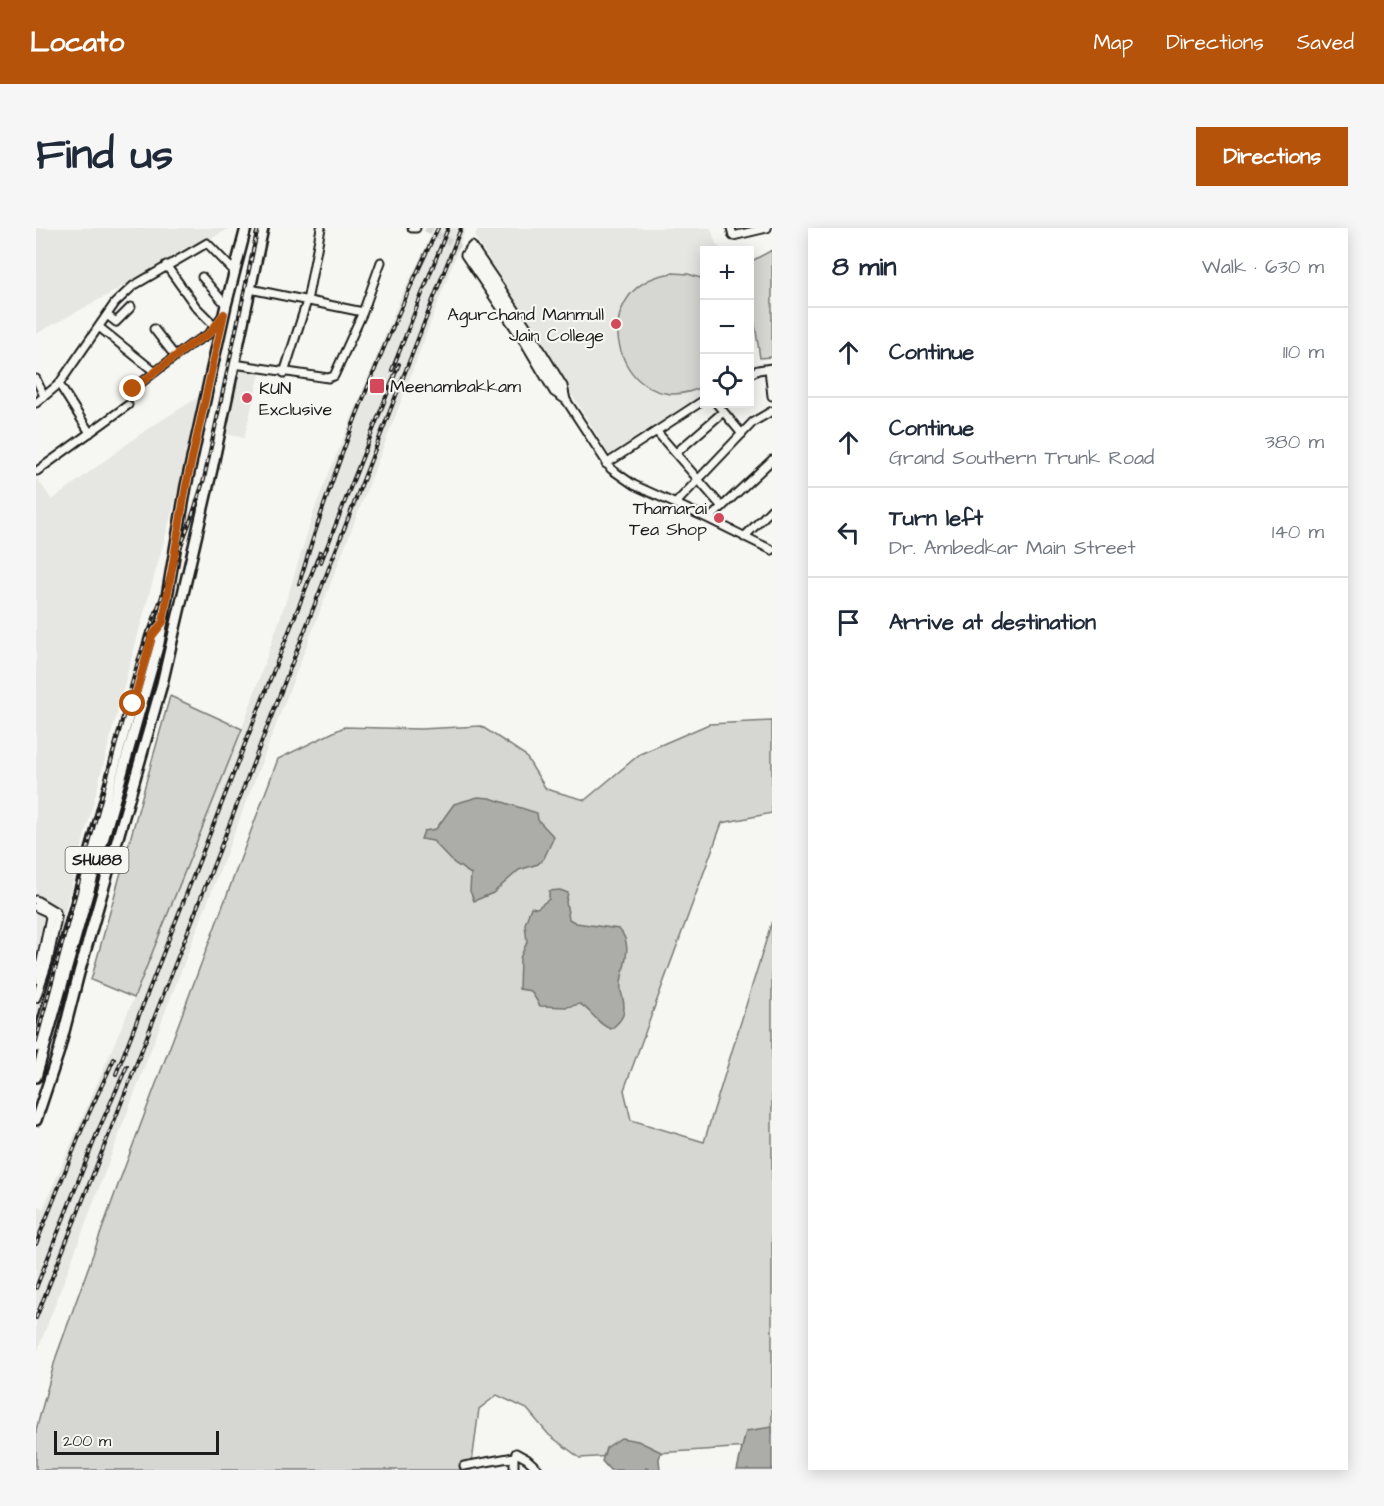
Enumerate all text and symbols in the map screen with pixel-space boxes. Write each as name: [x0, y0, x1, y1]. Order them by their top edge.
text: Locato: [30, 23, 124, 62]
text: Map: [1093, 28, 1133, 57]
text: Directions: [1166, 28, 1264, 57]
text: Saved: [1297, 28, 1354, 57]
text: Find us: [36, 127, 173, 185]
button: Directions: [1196, 127, 1348, 186]
map controls: [700, 246, 754, 408]
button: +: [700, 246, 754, 300]
text: 8 min: [832, 249, 896, 285]
text: Walk · 630 m: [1202, 253, 1324, 281]
button: −: [700, 300, 754, 354]
place label: Agurchand Manmull Jain College: [447, 302, 604, 349]
marker: Agurchand Manmull Jain College: [609, 317, 623, 331]
icon: ahead: [832, 336, 865, 369]
text: Continue: [889, 337, 974, 368]
text: 110 m: [1283, 338, 1324, 366]
button: locate: [700, 354, 754, 408]
place label: Meenambakkam: [390, 374, 521, 399]
route end: [119, 375, 145, 401]
place label: KUN Exclusive: [259, 376, 333, 422]
marker: Meenambakkam: [368, 377, 386, 395]
marker: KUN Exclusive: [240, 391, 254, 405]
text: Continue: [889, 413, 974, 444]
icon: ahead: [832, 426, 865, 459]
text: 380 m: [1265, 428, 1324, 456]
text: Grand Southern Trunk Road: [889, 444, 1154, 472]
place label: Thamarai Tea Shop: [629, 496, 707, 542]
text: Turn left: [889, 503, 983, 534]
marker: Thamarai Tea Shop: [712, 511, 726, 525]
icon: left: [832, 516, 865, 549]
text: 140 m: [1272, 518, 1324, 546]
text: Dr. Ambedkar Main Street: [889, 534, 1135, 562]
icon: arrive: [832, 606, 865, 639]
text: Arrive at destination: [889, 607, 1096, 638]
route start: [119, 690, 145, 716]
road number: SHU88: [65, 847, 128, 873]
scale bar: [54, 1428, 219, 1456]
text: 200 m: [63, 1430, 111, 1452]

